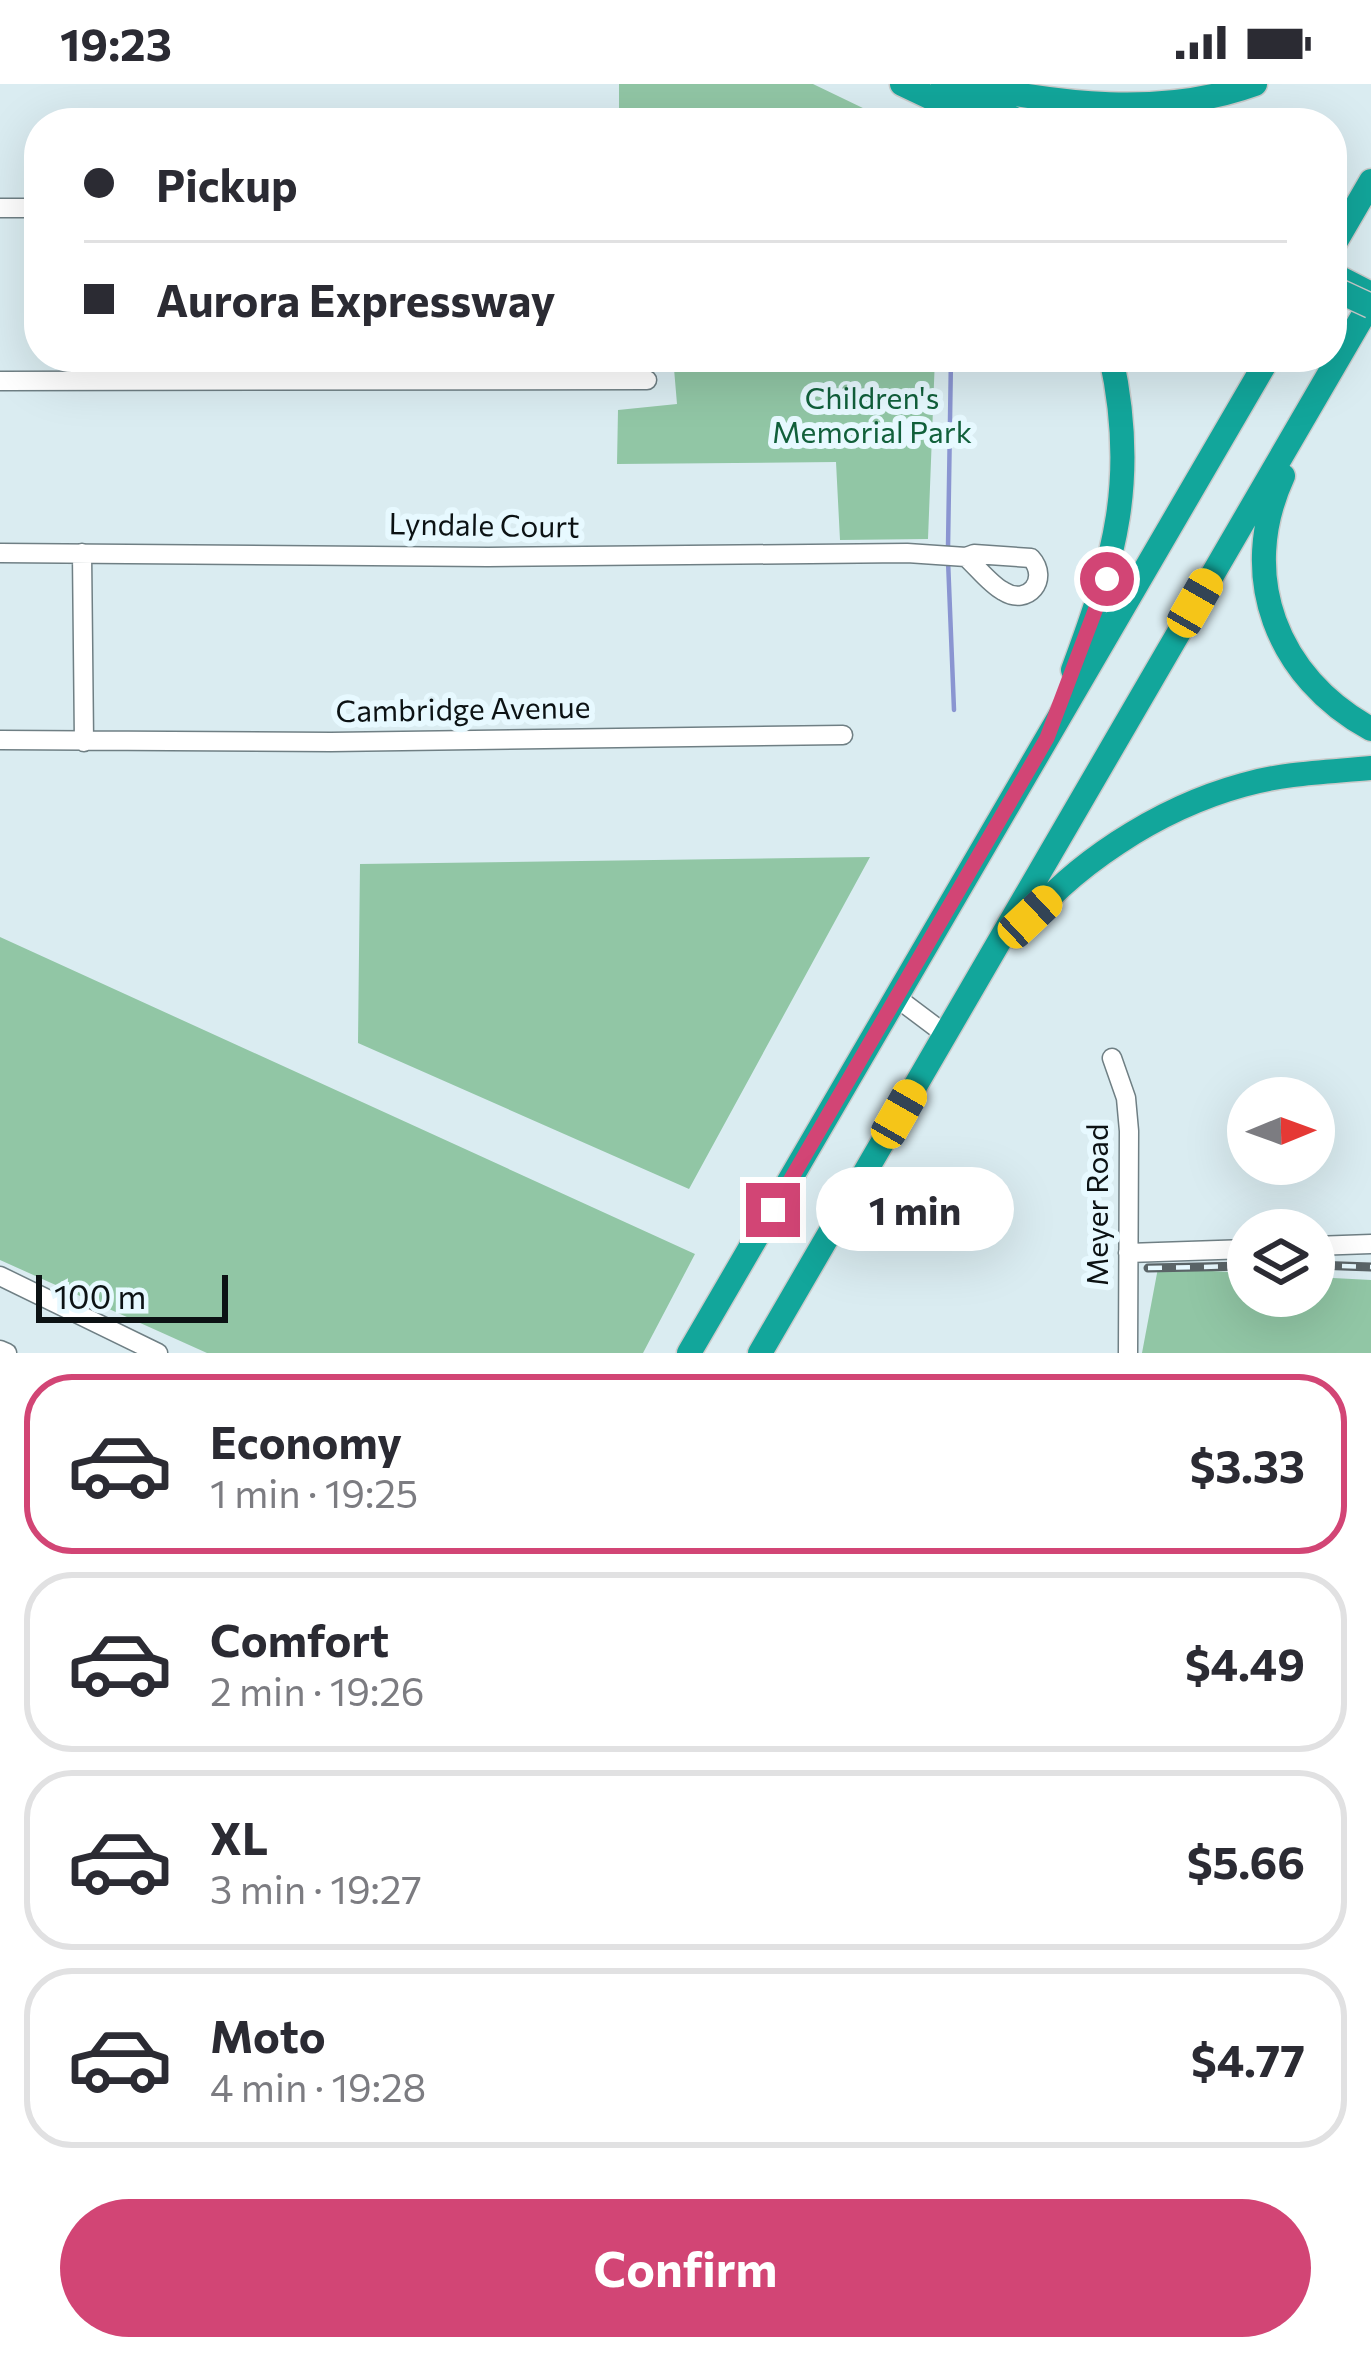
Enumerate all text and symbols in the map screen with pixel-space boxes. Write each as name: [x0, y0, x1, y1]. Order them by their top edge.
text: 19:23: [60, 15, 172, 70]
text: Pickup: [156, 156, 298, 211]
text: Aurora Expressway: [156, 271, 556, 326]
park label: Children's Memorial Park: [772, 378, 972, 449]
street label: Lyndale Court: [388, 503, 580, 544]
route start: [1080, 552, 1134, 606]
car: [1161, 563, 1229, 643]
street label: Cambridge Avenue: [335, 687, 591, 728]
car: [991, 879, 1069, 955]
car: [865, 1074, 933, 1154]
north arrow: [1227, 1077, 1335, 1185]
map controls: [1227, 1077, 1335, 1317]
street label: Meyer Road: [1077, 1124, 1114, 1286]
callout: 1 min: [815, 1168, 1013, 1252]
route end: [746, 1183, 800, 1237]
text: 1 min: [869, 1185, 961, 1233]
button: layers: [1227, 1209, 1335, 1317]
scale bar: [36, 1269, 228, 1322]
text: 100 m: [54, 1275, 146, 1316]
icon: car: [66, 1410, 174, 1518]
text: Economy: [210, 1413, 402, 1468]
text: $3.33: [1190, 1437, 1305, 1492]
text: 1 min · 19:25: [210, 1468, 418, 1516]
icon: car: [66, 1608, 174, 1716]
text: Comfort: [210, 1611, 389, 1666]
text: $4.49: [1185, 1635, 1305, 1690]
text: 2 min · 19:26: [210, 1666, 424, 1714]
icon: car: [66, 1806, 174, 1914]
text: XL: [210, 1809, 268, 1864]
text: $5.66: [1187, 1833, 1305, 1888]
text: 3 min · 19:27: [210, 1864, 422, 1912]
icon: car: [66, 2004, 174, 2112]
text: Moto: [210, 2007, 326, 2062]
text: $4.77: [1191, 2031, 1305, 2086]
text: 4 min · 19:28: [210, 2062, 426, 2110]
button: Confirm: [60, 2199, 1311, 2337]

